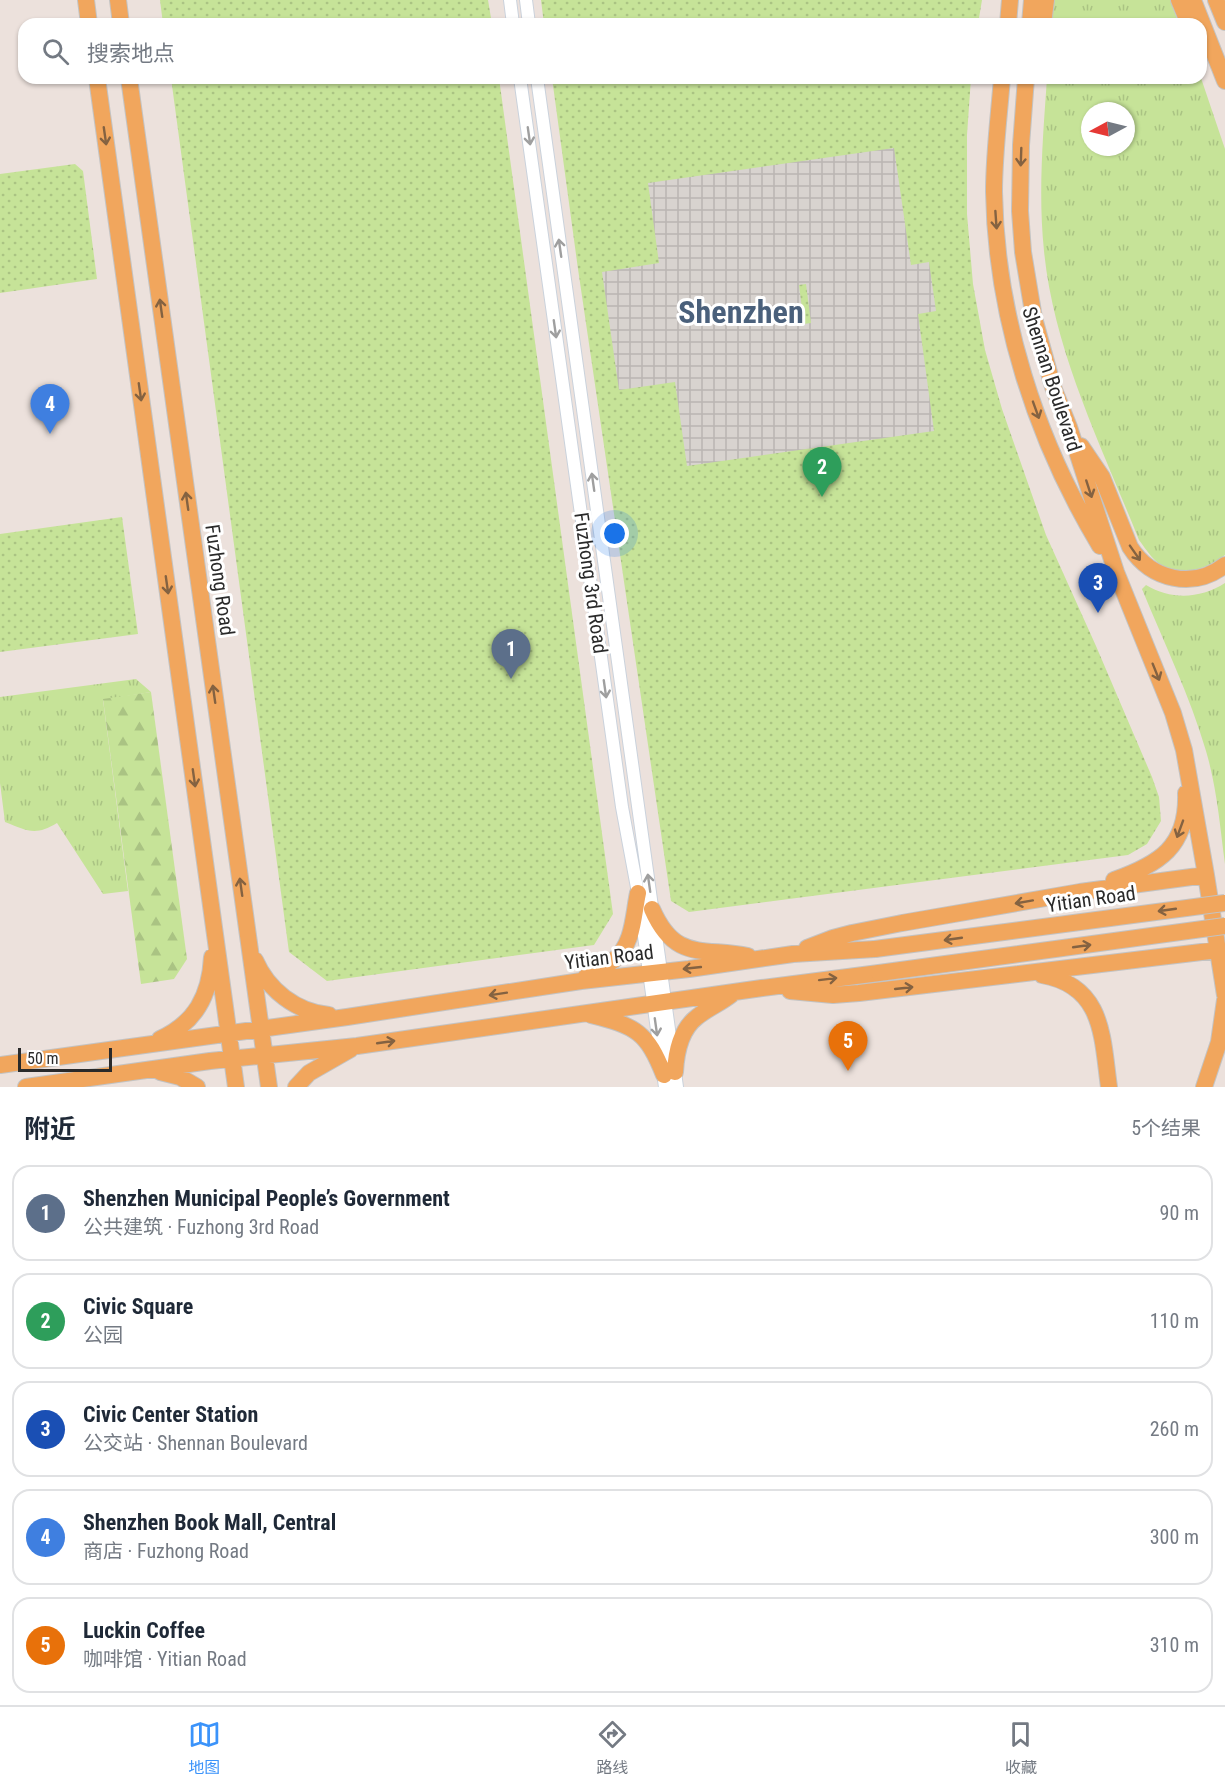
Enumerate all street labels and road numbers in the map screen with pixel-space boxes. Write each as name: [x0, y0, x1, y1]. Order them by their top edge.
street label: Shennan Boulevard: [1017, 304, 1087, 454]
street label: Fuzhong 3rd Road: [569, 511, 613, 655]
street label: Fuzhong Road: [200, 523, 240, 637]
street label: Yitian Road: [1045, 881, 1137, 917]
street label: Yitian Road: [563, 940, 655, 974]

